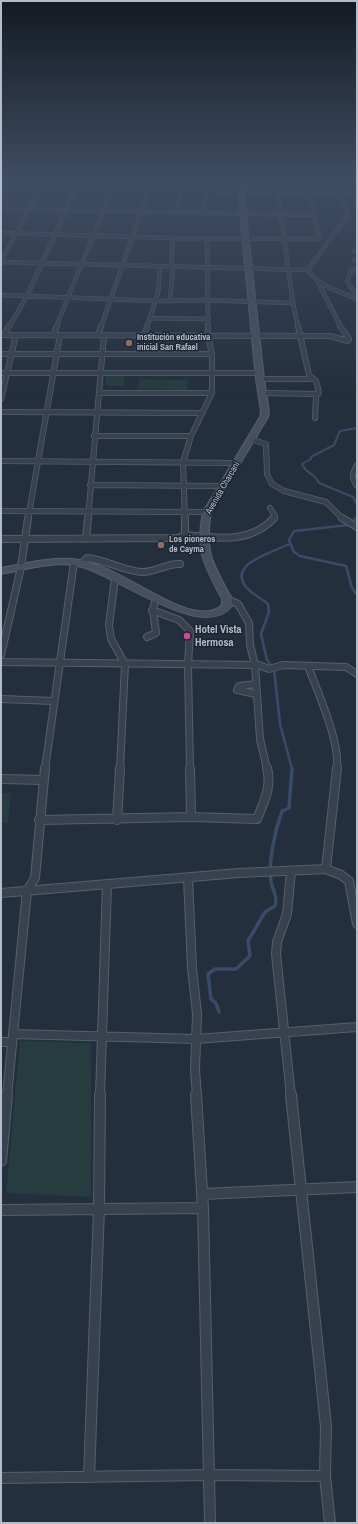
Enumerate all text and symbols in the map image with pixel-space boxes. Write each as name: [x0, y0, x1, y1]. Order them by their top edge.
place label: Institución educativa inicial San Rafael: [137, 333, 210, 354]
marker: Institución educativa inicial San Rafael: [124, 338, 134, 348]
street label: Avenida Charcani: [204, 460, 242, 516]
place label: Los pioneros de Cayma: [169, 535, 215, 556]
marker: Los pioneros de Cayma: [156, 540, 166, 550]
place label: Hotel Vista Hermosa: [195, 623, 241, 649]
marker: Hotel Vista Hermosa: [182, 631, 192, 641]

